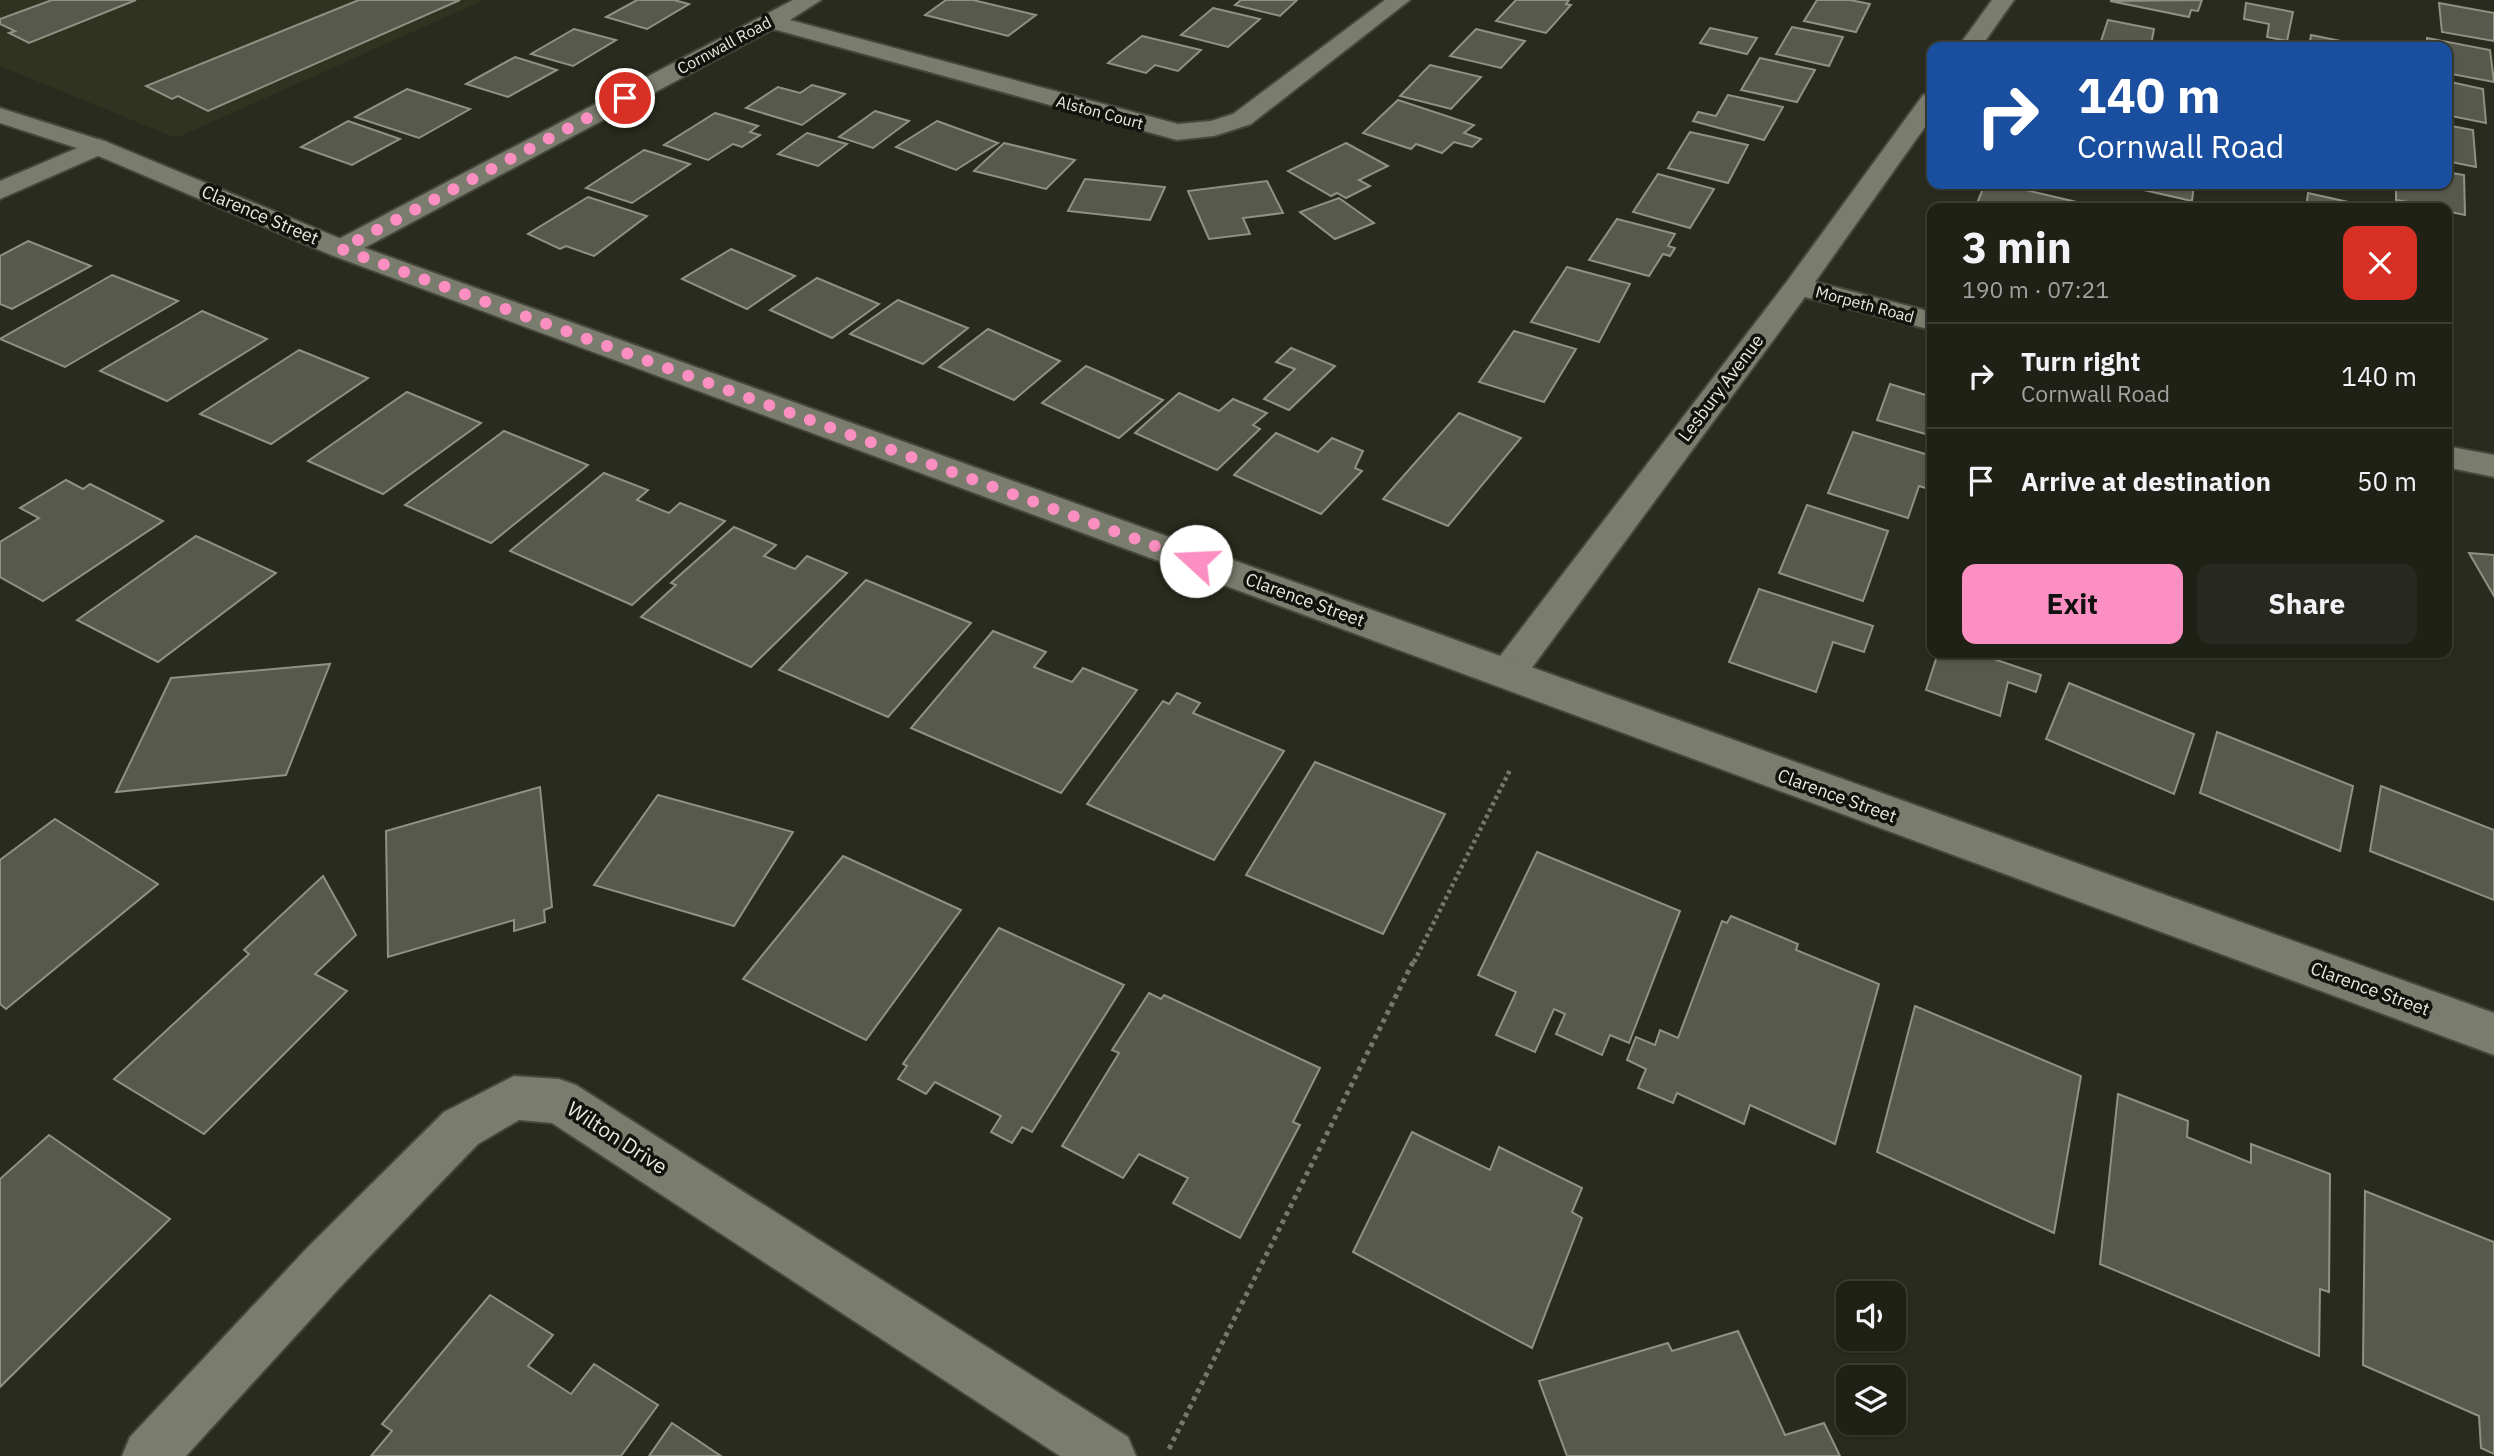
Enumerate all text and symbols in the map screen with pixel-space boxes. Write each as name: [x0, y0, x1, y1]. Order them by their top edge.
street label: Cornwall Road: [674, 12, 774, 78]
text: 140 m: [2077, 63, 2221, 126]
pin: [595, 68, 655, 128]
icon: right: [1962, 70, 2053, 161]
icon: arrive: [606, 79, 644, 117]
street label: Alston Court: [1054, 91, 1146, 133]
text: Cornwall Road: [2077, 125, 2284, 167]
street label: Clarence Street: [198, 180, 322, 250]
text: 3 min: [1962, 220, 2072, 275]
button: close: [2343, 226, 2417, 300]
text: 190 m · 07:21: [1962, 274, 2109, 304]
street label: Morpeth Road: [1814, 281, 1916, 327]
street label: Lesbury Avenue: [1673, 329, 1768, 446]
text: Turn right: [2021, 344, 2140, 378]
icon: right: [1962, 357, 2000, 395]
text: 140 m: [2341, 359, 2417, 393]
text: Cornwall Road: [2021, 378, 2170, 408]
icon: arrive: [1962, 462, 2000, 500]
text: Arrive at destination: [2021, 464, 2271, 498]
text: 50 m: [2357, 464, 2417, 498]
position arrow: [1159, 524, 1233, 598]
button: Exit: [1962, 564, 2183, 644]
button: Share: [2197, 564, 2417, 644]
street label: Clarence Street: [1243, 567, 1368, 632]
street label: Clarence Street: [1775, 763, 1900, 828]
street label: Clarence Street: [2308, 956, 2433, 1021]
street label: Wilton Drive: [562, 1094, 673, 1180]
map controls: [1836, 1281, 1906, 1435]
button: sound: [1836, 1281, 1906, 1351]
button: layers: [1836, 1365, 1906, 1435]

